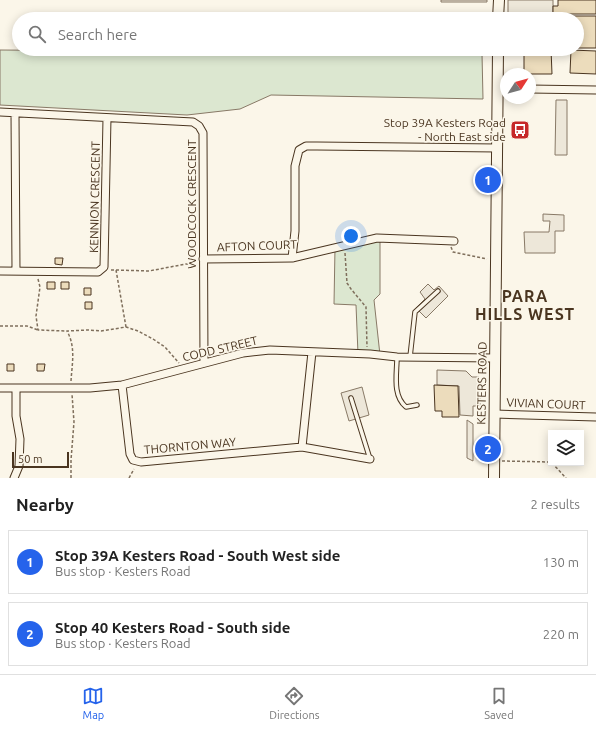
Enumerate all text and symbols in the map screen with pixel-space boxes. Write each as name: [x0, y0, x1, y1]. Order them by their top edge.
search box: [12, 12, 584, 56]
icon: search: [26, 23, 48, 45]
text: Search here: [58, 26, 137, 43]
north arrow: [500, 68, 536, 104]
place label: Stop 39A Kesters Road - North East side: [384, 116, 506, 143]
bus stop icon: Stop 39A Kesters Road - North East side: [509, 119, 531, 141]
street label: WOODCOCK CRESCENT: [185, 139, 198, 269]
street label: KENNION CRESCENT: [87, 141, 102, 253]
pin: 1: [475, 165, 501, 195]
your location: [341, 226, 361, 246]
street label: AFTON COURT: [217, 238, 298, 253]
district label: PARA HILLS WEST: [475, 287, 575, 323]
street label: CODD STREET: [181, 333, 259, 363]
street label: KESTERS ROAD: [474, 341, 489, 425]
street label: VIVIAN COURT: [506, 396, 586, 411]
map controls: [548, 430, 584, 466]
button: layers: [548, 430, 584, 466]
pin: 2: [475, 434, 501, 464]
street label: THORNTON WAY: [143, 435, 237, 456]
scale bar: [12, 450, 69, 469]
text: 50 m: [18, 453, 42, 465]
text: Nearby: [16, 495, 74, 514]
text: 2 results: [530, 497, 580, 511]
text: Stop 39A Kesters Road - South West side: [55, 547, 340, 564]
text: 1: [26, 555, 34, 569]
text: 130 m: [543, 555, 579, 569]
text: Bus stop · Kesters Road: [55, 564, 191, 578]
text: Stop 40 Kesters Road - South side: [55, 619, 290, 636]
text: 2: [26, 627, 34, 641]
text: 220 m: [543, 627, 579, 641]
text: Bus stop · Kesters Road: [55, 636, 191, 650]
tab: Map: [82, 685, 104, 721]
tab: Directions: [269, 685, 320, 721]
tab: Saved: [484, 685, 514, 721]

